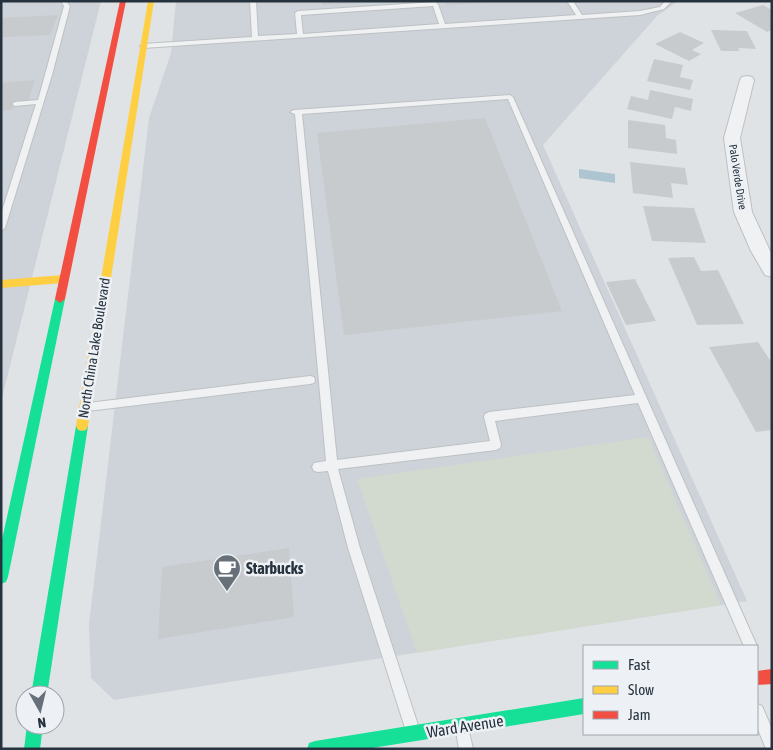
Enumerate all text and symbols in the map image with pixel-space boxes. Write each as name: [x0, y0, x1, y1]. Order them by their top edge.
street label: Palo Verde Drive: [727, 143, 749, 211]
street label: North China Lake Boulevard: [75, 277, 113, 419]
cafe icon: Starbucks: [212, 553, 242, 592]
place label: Starbucks: [246, 559, 304, 577]
legend: [583, 645, 758, 735]
text: Fast: [628, 656, 650, 673]
text: Slow: [628, 681, 654, 698]
north arrow: [15, 685, 65, 735]
text: Jam: [628, 706, 651, 723]
street label: Ward Avenue: [425, 711, 505, 741]
text: N: [37, 714, 47, 731]

